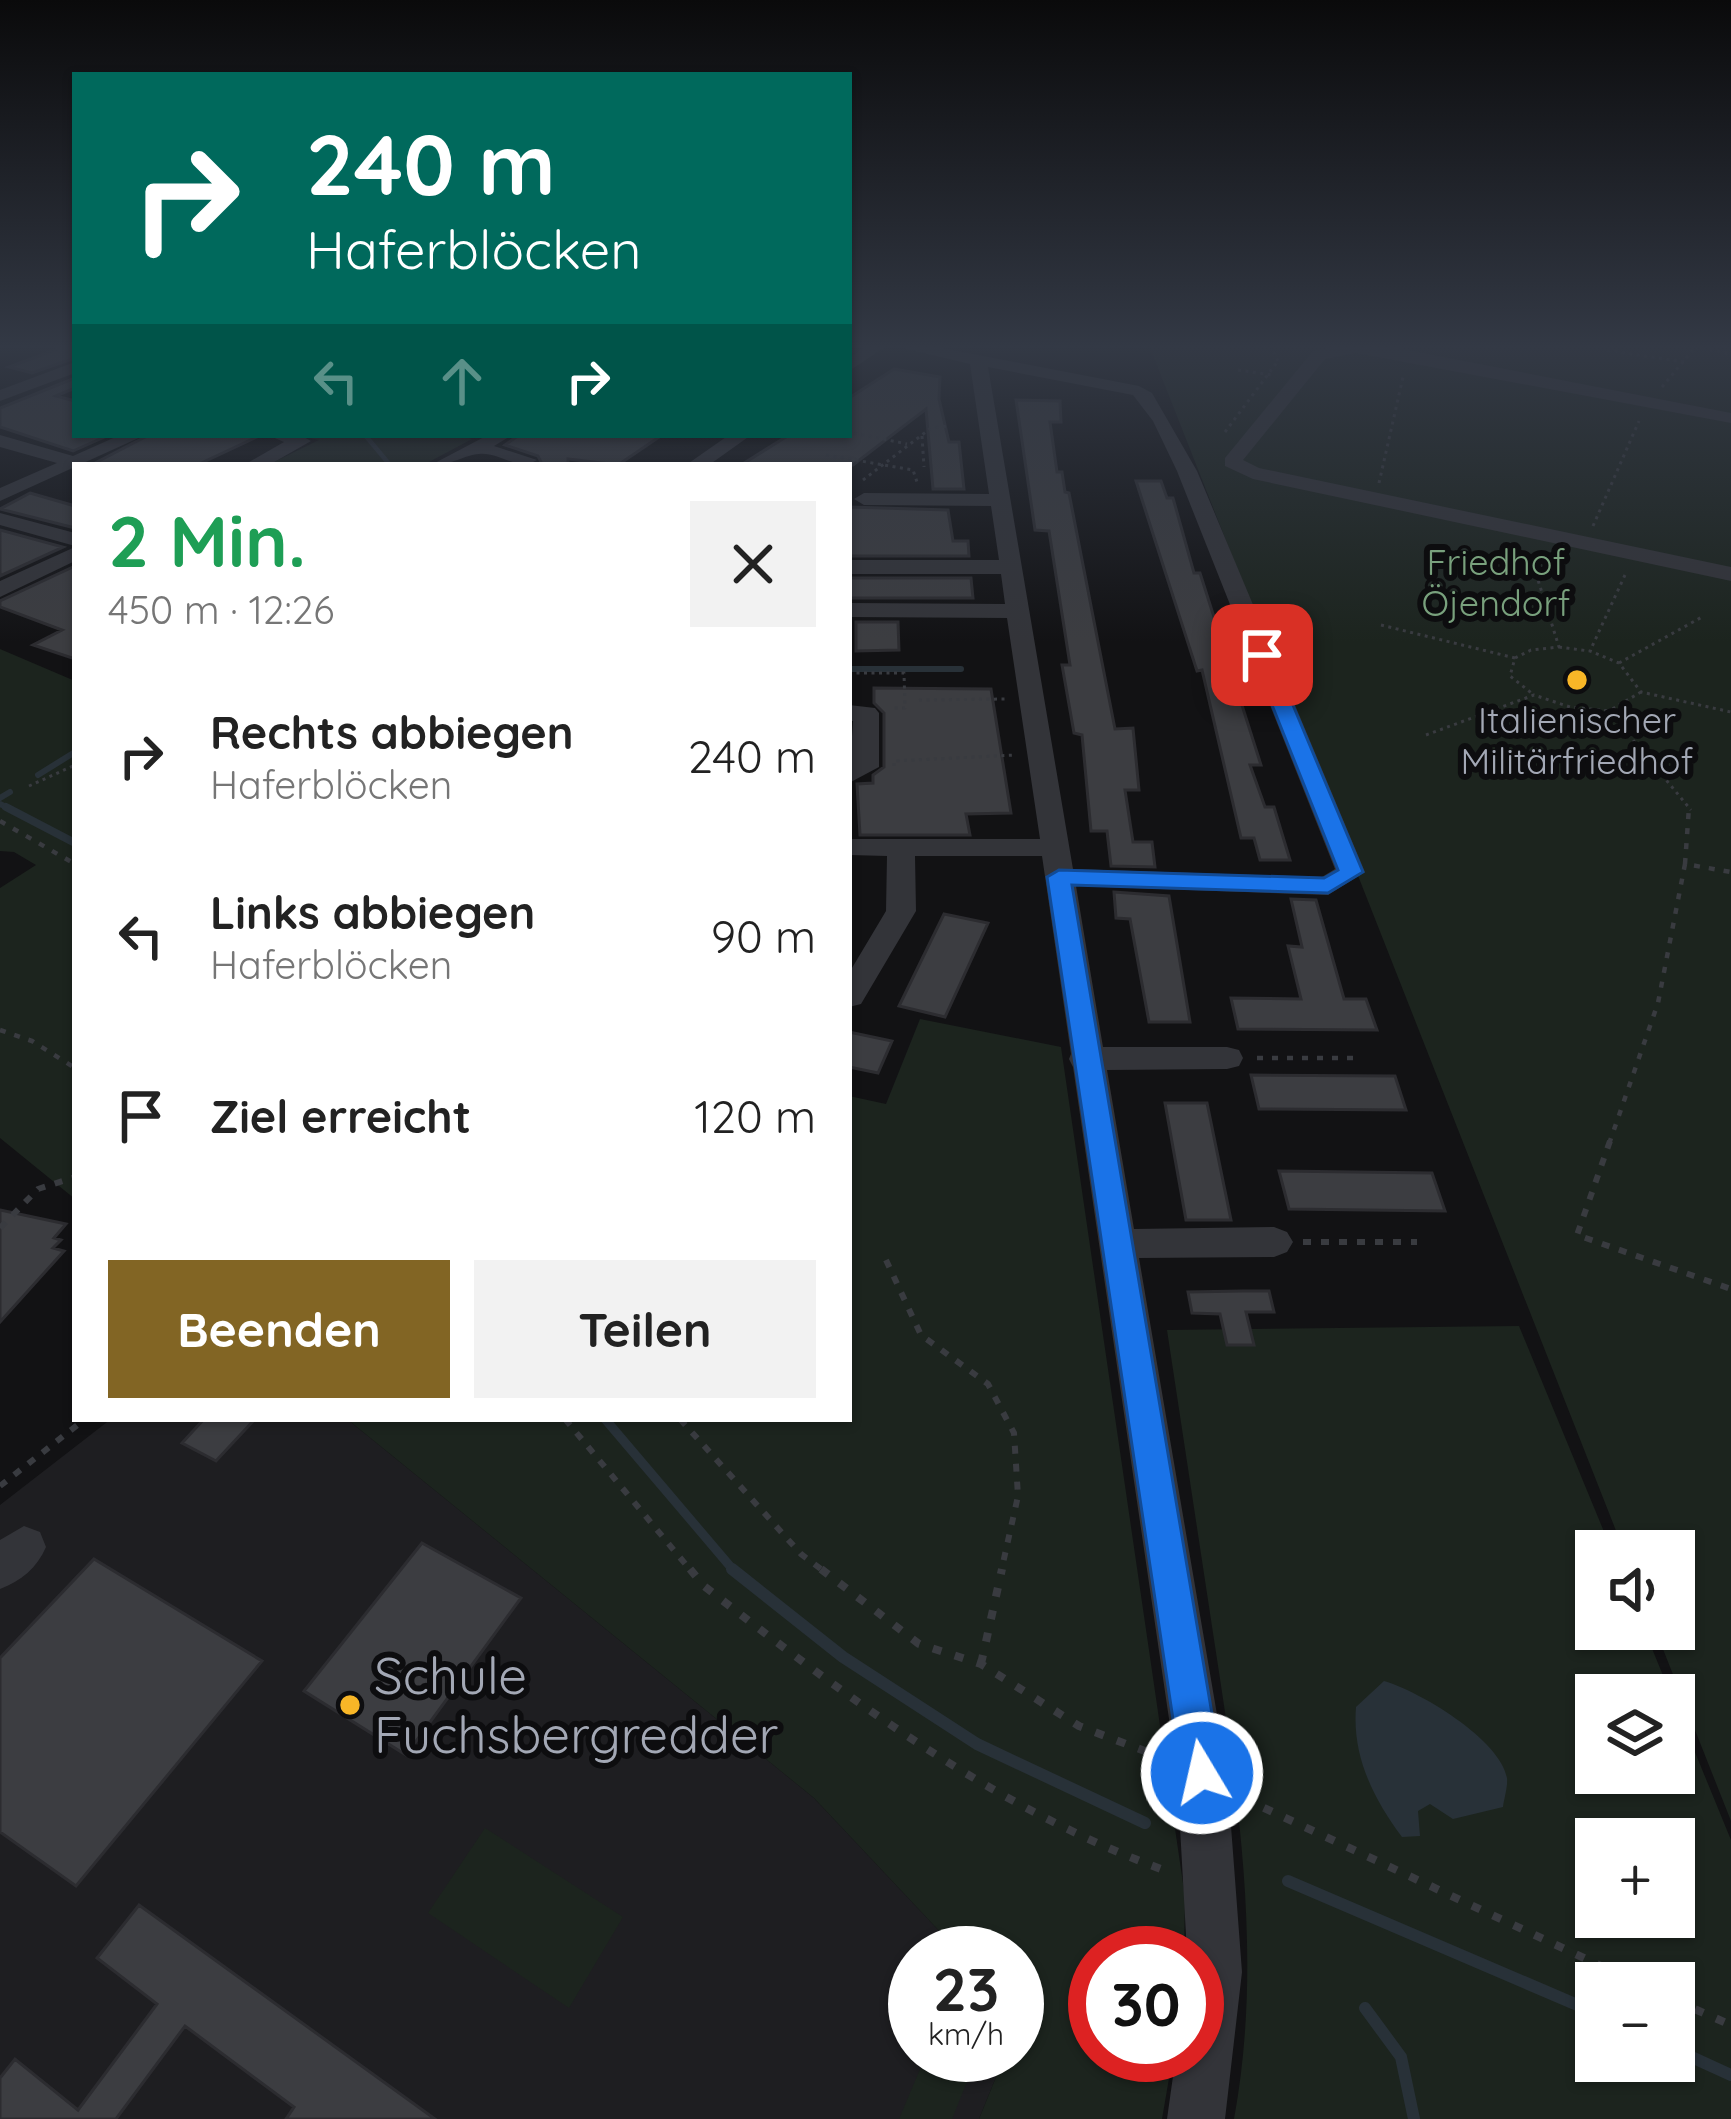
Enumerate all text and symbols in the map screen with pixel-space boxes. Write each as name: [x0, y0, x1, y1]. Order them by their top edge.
text: 240 m: [306, 111, 556, 216]
icon: right: [108, 120, 264, 276]
text: Haferblöcken: [306, 215, 641, 283]
icon: left: [303, 348, 369, 414]
icon: ahead: [429, 348, 495, 414]
icon: right: [555, 348, 621, 414]
text: 2 Min.: [108, 495, 306, 585]
button: close: [690, 501, 816, 627]
park label: Friedhof Öjendorf: [1422, 539, 1570, 625]
text: 450 m · 12:26: [108, 585, 334, 634]
pin: [1211, 604, 1313, 706]
icon: arrive: [1229, 622, 1295, 688]
marker: Italienischer Militärfriedhof: [1564, 667, 1590, 693]
place label: Italienischer Militärfriedhof: [1460, 697, 1694, 783]
text: Rechts abbiegen: [210, 704, 574, 760]
icon: right: [108, 723, 174, 789]
text: 240 m: [688, 728, 816, 784]
text: Haferblöcken: [210, 760, 452, 809]
text: Links abbiegen: [210, 884, 535, 940]
icon: left: [108, 903, 174, 969]
text: 90 m: [711, 908, 816, 964]
text: Haferblöcken: [210, 940, 452, 989]
icon: arrive: [108, 1083, 174, 1149]
text: Ziel erreicht: [210, 1088, 471, 1144]
text: 120 m: [694, 1088, 816, 1144]
button: Beenden: [108, 1260, 450, 1398]
button: Teilen: [474, 1260, 816, 1398]
map controls: [1575, 1530, 1695, 2082]
button: sound: [1575, 1530, 1695, 1650]
place label: Schule Fuchsbergredder: [374, 1643, 778, 1766]
button: layers: [1575, 1674, 1695, 1794]
marker: Schule Fuchsbergredder: [337, 1692, 363, 1718]
position arrow: [1139, 1710, 1265, 1836]
button: +: [1575, 1818, 1695, 1938]
speed limit sign: 30: [1068, 1926, 1224, 2082]
text: 23: [933, 1951, 999, 2026]
button: −: [1575, 1962, 1695, 2082]
text: km/h: [928, 2015, 1004, 2053]

